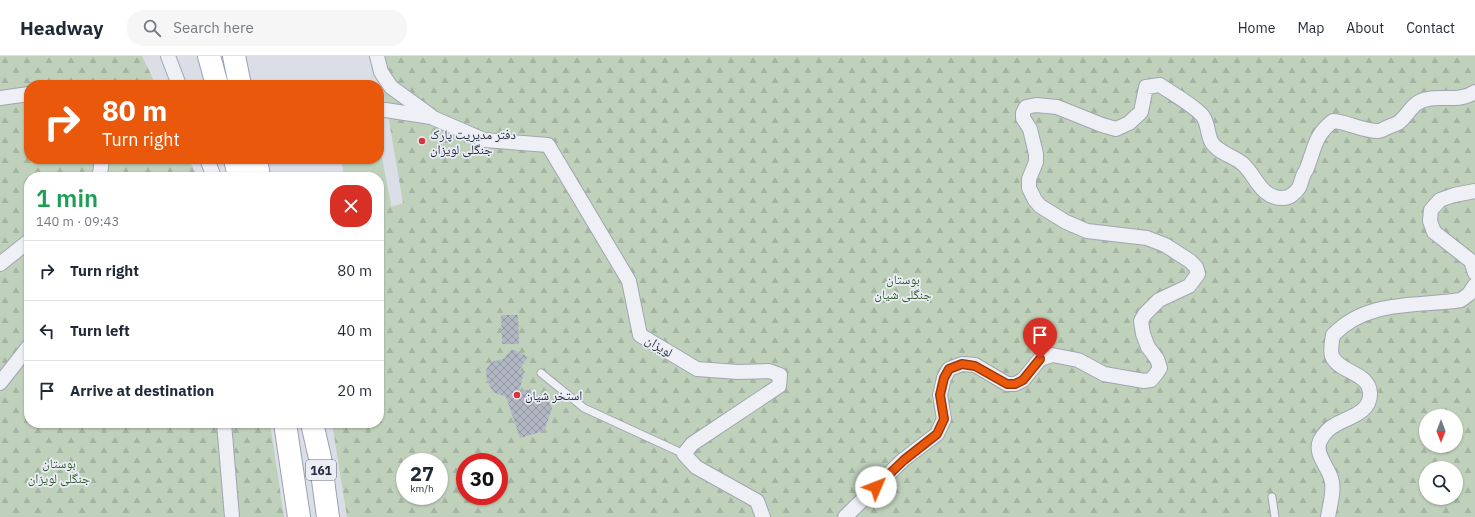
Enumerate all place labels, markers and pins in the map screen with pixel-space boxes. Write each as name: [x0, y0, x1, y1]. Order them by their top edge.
place label: دفتر مدیریت پارک جنگلی لویزان: [430, 126, 516, 158]
marker: دفتر مدیریت پارک جنگلی لویزان: [417, 136, 427, 146]
pin: [1023, 318, 1057, 359]
place label: استخر شیان: [525, 387, 582, 404]
marker: استخر شیان: [512, 390, 522, 400]

